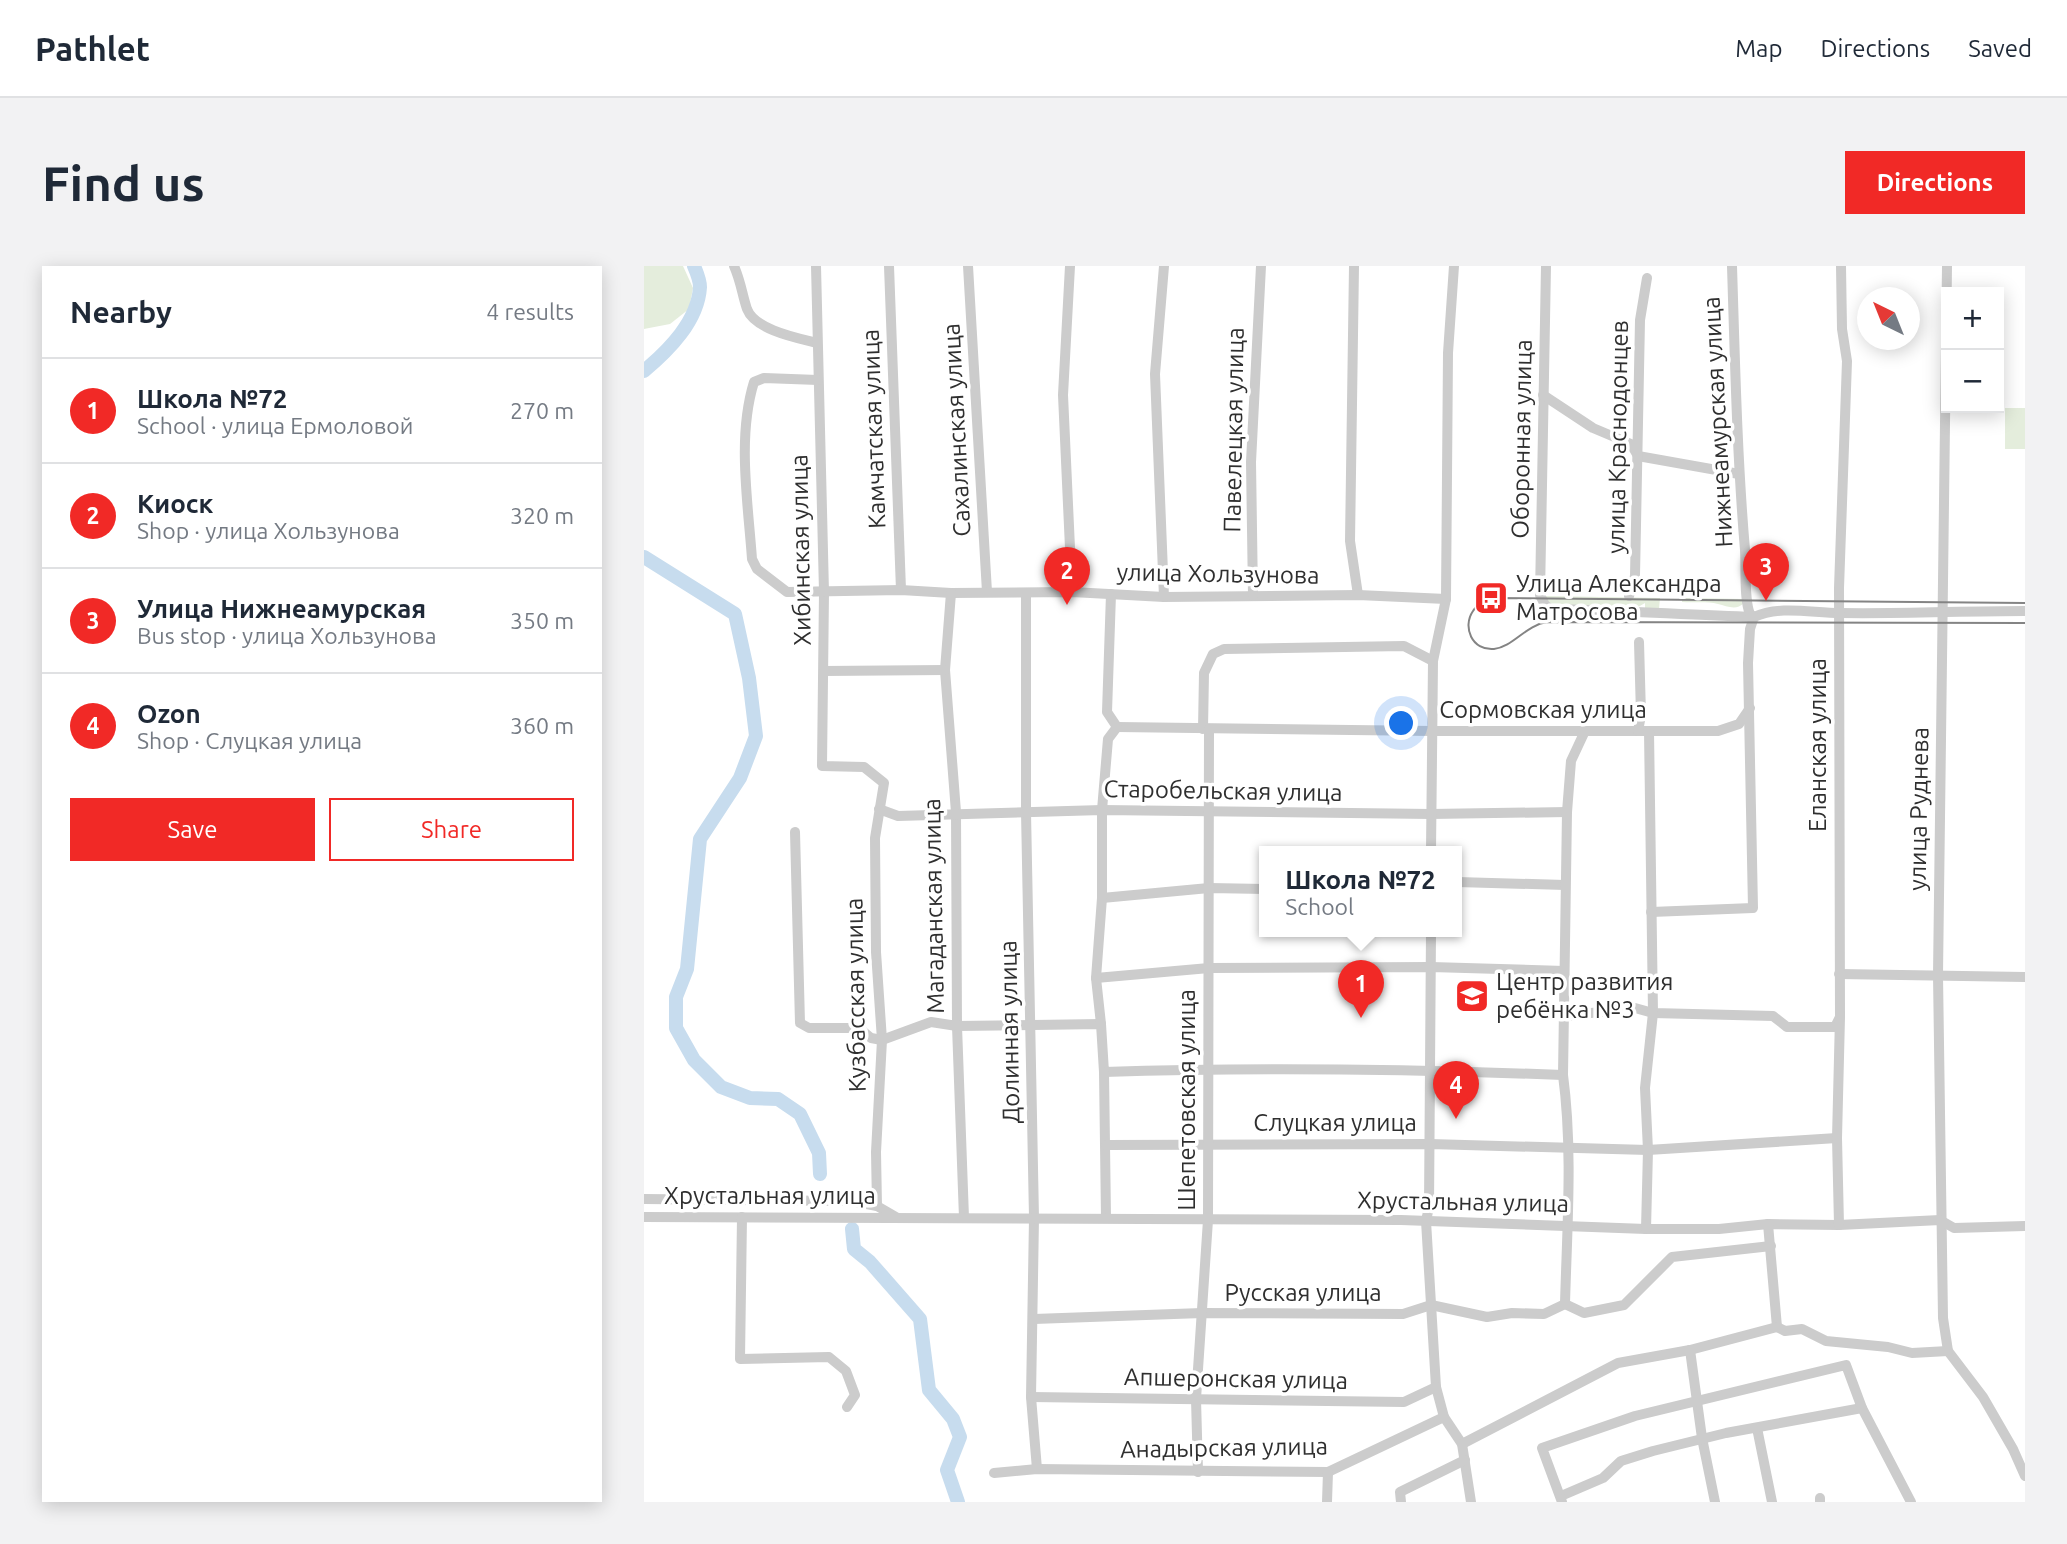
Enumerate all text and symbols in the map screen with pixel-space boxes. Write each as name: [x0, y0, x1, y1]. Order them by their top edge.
text: Pathlet: [35, 30, 150, 67]
text: Map: [1735, 35, 1782, 62]
text: Directions: [1820, 35, 1930, 62]
text: Saved: [1968, 35, 2032, 62]
button: Directions: [1845, 151, 2025, 214]
text: Find us: [42, 155, 205, 210]
north arrow: [1857, 287, 1920, 350]
map controls: [1941, 287, 2004, 413]
button: +: [1941, 287, 2004, 350]
text: Nearby: [70, 295, 172, 329]
street label: Нижнеамурская улица: [1697, 296, 1738, 548]
text: 4 results: [486, 299, 574, 324]
street label: улица Краснодонцев: [1602, 320, 1633, 554]
street label: Сахалинская улица: [937, 323, 976, 537]
street label: Павелецкая улица: [1218, 327, 1249, 533]
street label: Камчатская улица: [857, 329, 890, 529]
street label: Оборонная улица: [1506, 339, 1537, 539]
button: −: [1941, 350, 2004, 413]
text: Школа №72: [137, 384, 287, 413]
text: 1: [87, 398, 99, 423]
text: 270 m: [510, 398, 574, 423]
text: School · улица Ермоловой: [137, 413, 413, 438]
street label: Хибинская улица: [785, 454, 816, 646]
text: Киоск: [137, 489, 213, 518]
text: 2: [87, 503, 99, 528]
text: 320 m: [510, 503, 574, 528]
text: Shop · улица Хользунова: [137, 518, 400, 543]
pin: 3: [1743, 543, 1789, 601]
pin: 2: [1044, 547, 1090, 605]
street label: улица Хользунова: [1116, 558, 1320, 589]
place label: Улица Александра Матросова: [1516, 570, 1722, 625]
bus stop icon: Улица Александра Матросова: [1472, 579, 1510, 617]
text: Улица Нижнеамурская: [137, 594, 426, 623]
text: 3: [87, 608, 99, 633]
text: 350 m: [510, 608, 574, 633]
text: Bus stop · улица Хользунова: [137, 623, 437, 648]
street label: Еланская улица: [1804, 658, 1831, 832]
street label: Сормовская улица: [1439, 696, 1647, 723]
text: Ozon: [137, 699, 201, 728]
your location: [1384, 706, 1418, 740]
text: 4: [87, 713, 99, 738]
text: 360 m: [510, 713, 574, 738]
street label: улица Руднева: [1904, 727, 1933, 891]
text: Shop · Слуцкая улица: [137, 728, 362, 753]
street label: Старобельская улица: [1103, 775, 1343, 806]
button: Save: [70, 798, 315, 861]
button: Share: [329, 798, 574, 861]
street label: Магаданская улица: [918, 798, 949, 1014]
popup: [1259, 846, 1462, 937]
text: Школа №72: [1285, 865, 1436, 894]
text: School: [1285, 894, 1354, 919]
street label: Кузбасская улица: [840, 898, 871, 1092]
street label: Долинная улица: [994, 940, 1025, 1124]
pin: 1: [1338, 960, 1384, 1018]
place label: Центр развития ребёнка №3: [1496, 968, 1673, 1023]
school or university icon: Центр развития ребёнка №3: [1453, 977, 1491, 1015]
street label: Шепетовская улица: [1173, 989, 1200, 1211]
pin: 4: [1433, 1061, 1479, 1119]
street label: Слуцкая улица: [1253, 1109, 1417, 1136]
street label: Хрустальная улица: [664, 1182, 876, 1209]
street label: Хрустальная улица: [1357, 1186, 1569, 1217]
street label: Русская улица: [1224, 1279, 1382, 1306]
street label: Апшеронская улица: [1124, 1363, 1348, 1394]
street label: Анадырская улица: [1120, 1432, 1328, 1463]

